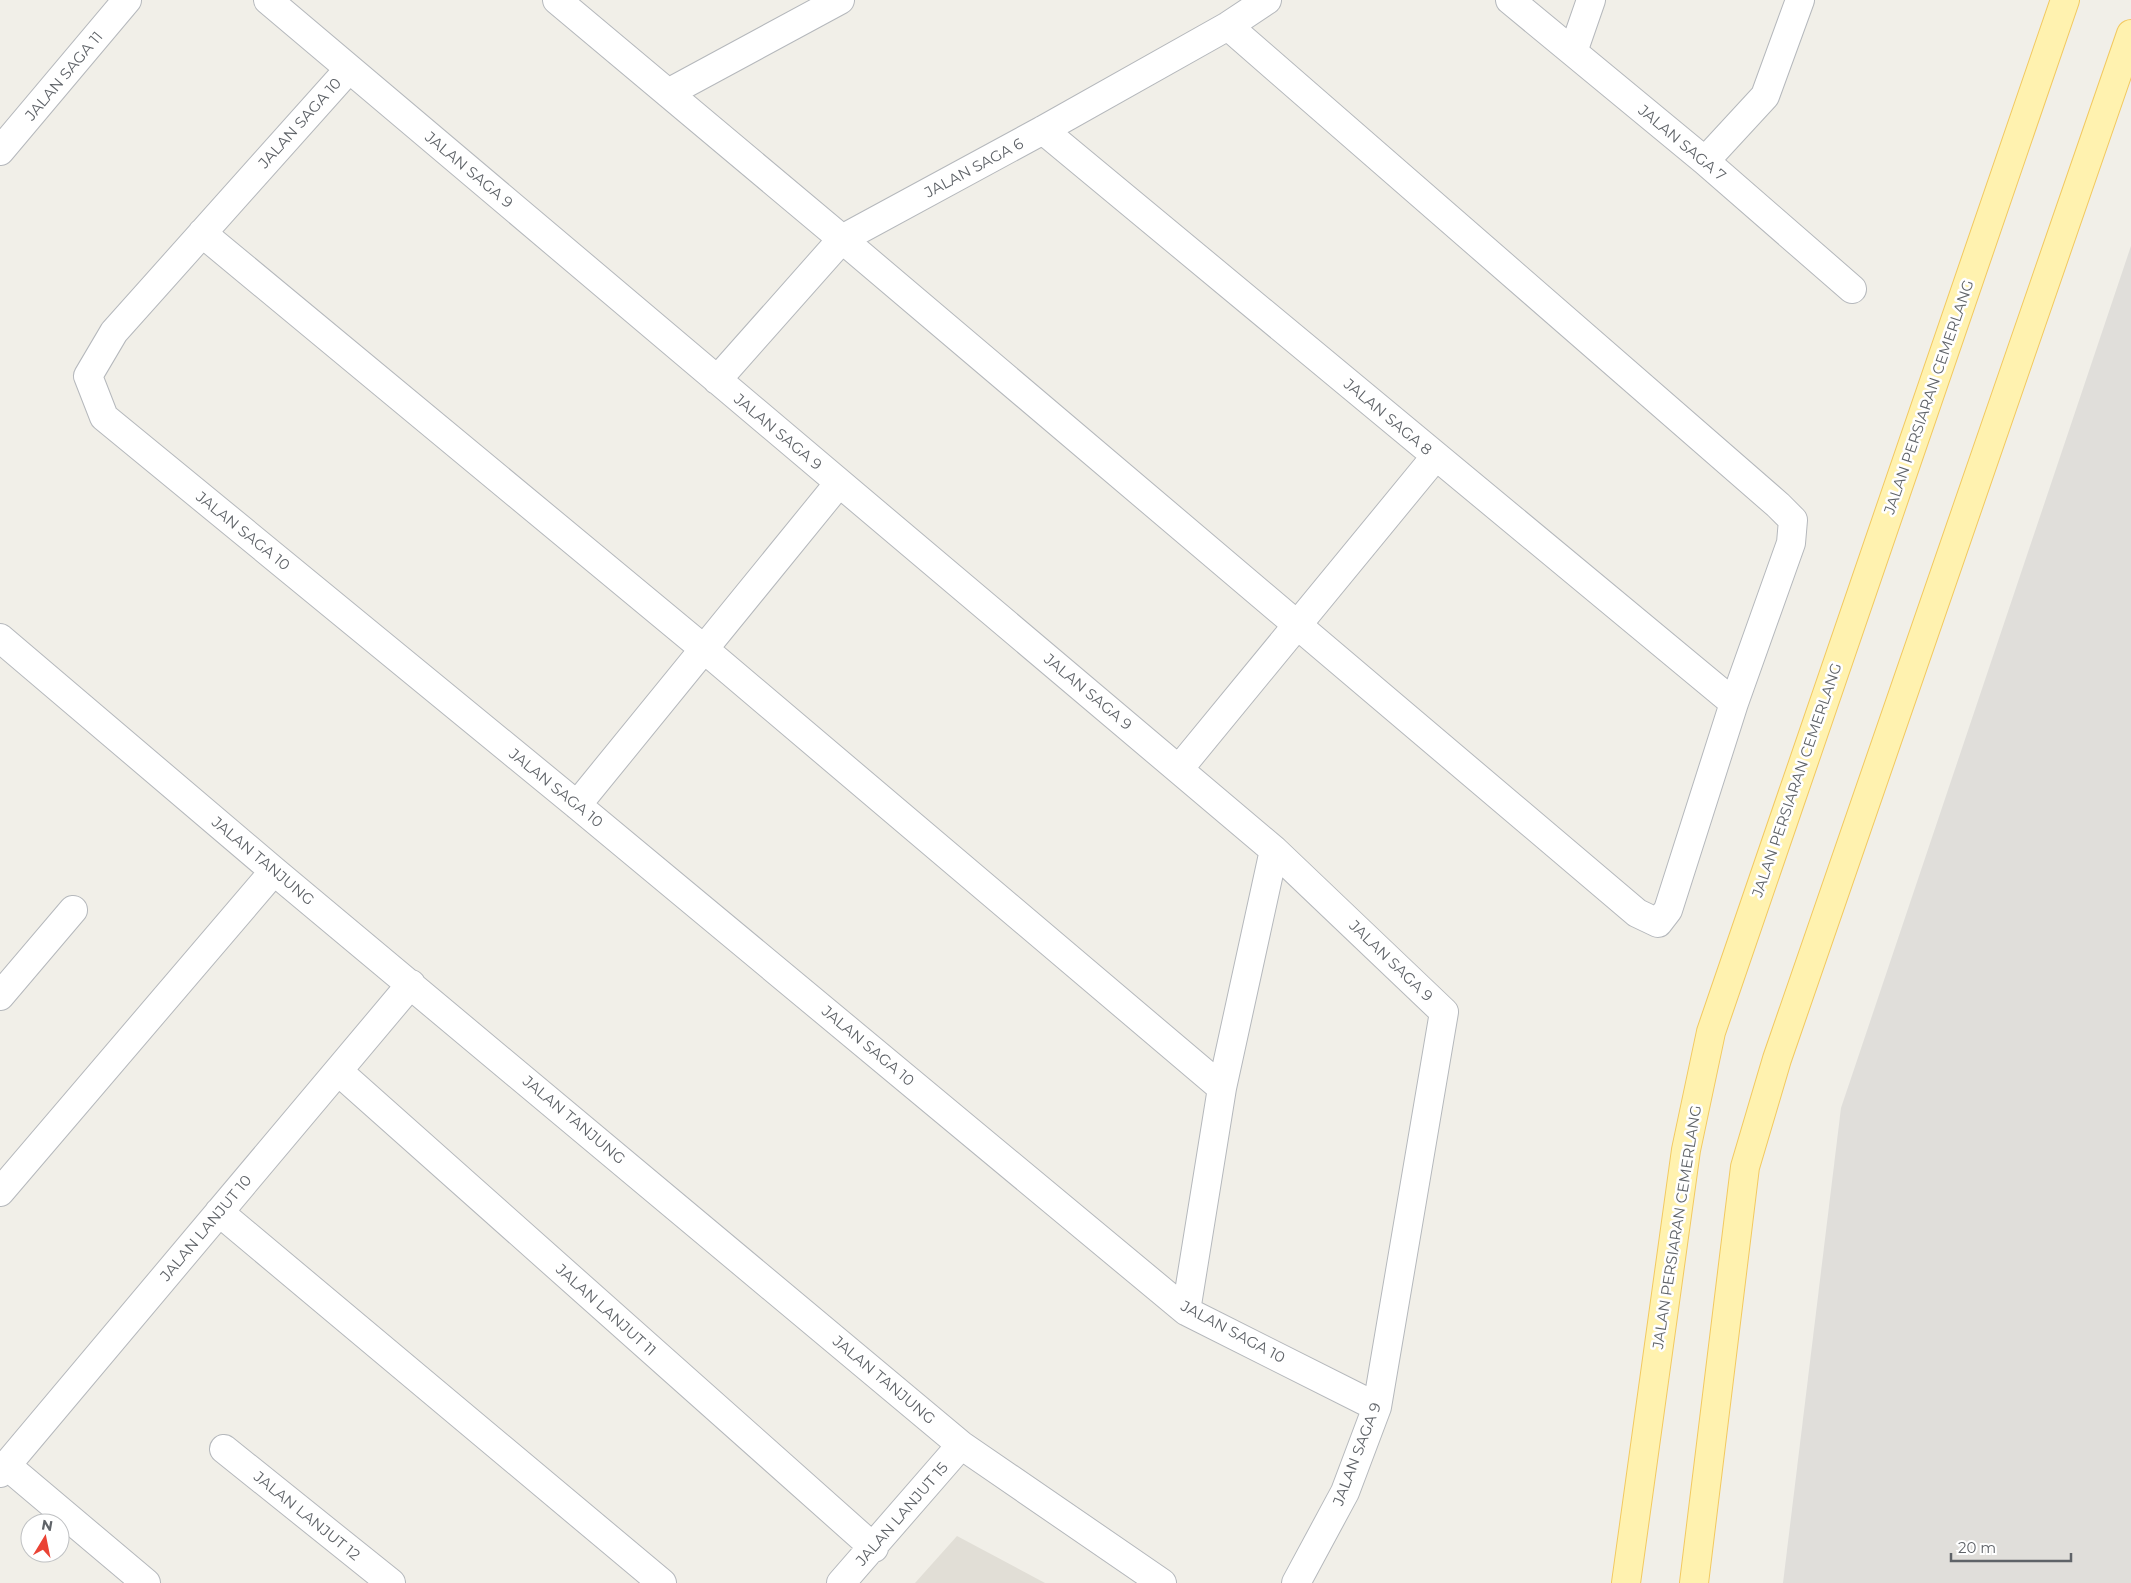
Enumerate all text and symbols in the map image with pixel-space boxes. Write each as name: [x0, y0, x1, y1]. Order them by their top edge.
street label: JALAN SAGA 11: [20, 27, 106, 125]
street label: JALAN SAGA 10: [253, 73, 345, 173]
street label: JALAN SAGA 7: [1634, 100, 1730, 185]
street label: JALAN SAGA 9: [421, 127, 517, 212]
street label: JALAN SAGA 6: [920, 134, 1026, 202]
street label: JALAN PERSIARAN CEMERLANG: [1879, 277, 1978, 518]
street label: JALAN SAGA 8: [1340, 374, 1436, 459]
street label: JALAN SAGA 9: [730, 389, 826, 474]
street label: JALAN SAGA 10: [192, 486, 294, 574]
street label: JALAN SAGA 9: [1040, 649, 1136, 734]
street label: JALAN PERSIARAN CEMERLANG: [1747, 660, 1846, 901]
street label: JALAN SAGA 10: [505, 743, 607, 831]
street label: JALAN TANJUNG: [207, 812, 318, 909]
street label: JALAN SAGA 9: [1345, 915, 1437, 1005]
street label: JALAN SAGA 10: [817, 1001, 919, 1090]
street label: JALAN TANJUNG: [518, 1071, 629, 1168]
street label: JALAN PERSIARAN CEMERLANG: [1648, 1104, 1705, 1351]
street label: JALAN LANJUT 10: [155, 1171, 256, 1285]
street label: JALAN LANJUT 11: [552, 1259, 660, 1360]
street label: JALAN SAGA 10: [1177, 1296, 1289, 1367]
street label: JALAN TANJUNG: [828, 1331, 939, 1428]
street label: JALAN SAGA 9: [1328, 1400, 1385, 1509]
street label: JALAN LANJUT 15: [851, 1458, 952, 1570]
street label: JALAN LANJUT 12: [250, 1466, 364, 1564]
north arrow: [20, 1513, 70, 1563]
text: N: [40, 1515, 54, 1535]
scale bar: [1951, 1530, 2071, 1562]
text: 20 m: [1958, 1538, 1996, 1557]

